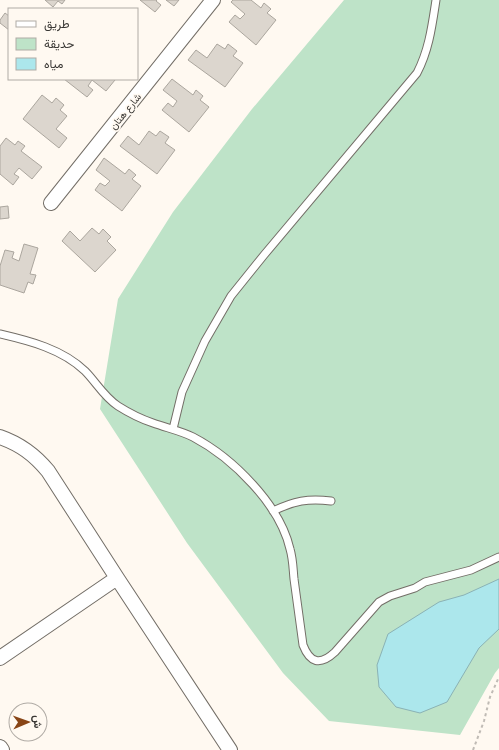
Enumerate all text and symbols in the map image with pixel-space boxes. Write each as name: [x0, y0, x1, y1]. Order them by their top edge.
legend: [8, 8, 138, 80]
text: طريق: [44, 16, 70, 32]
text: حديقة: [44, 36, 74, 51]
text: مياه: [44, 56, 63, 71]
street label: شارع هتان: [107, 90, 144, 132]
north arrow: [8, 702, 48, 742]
text: ش: [31, 715, 45, 729]

